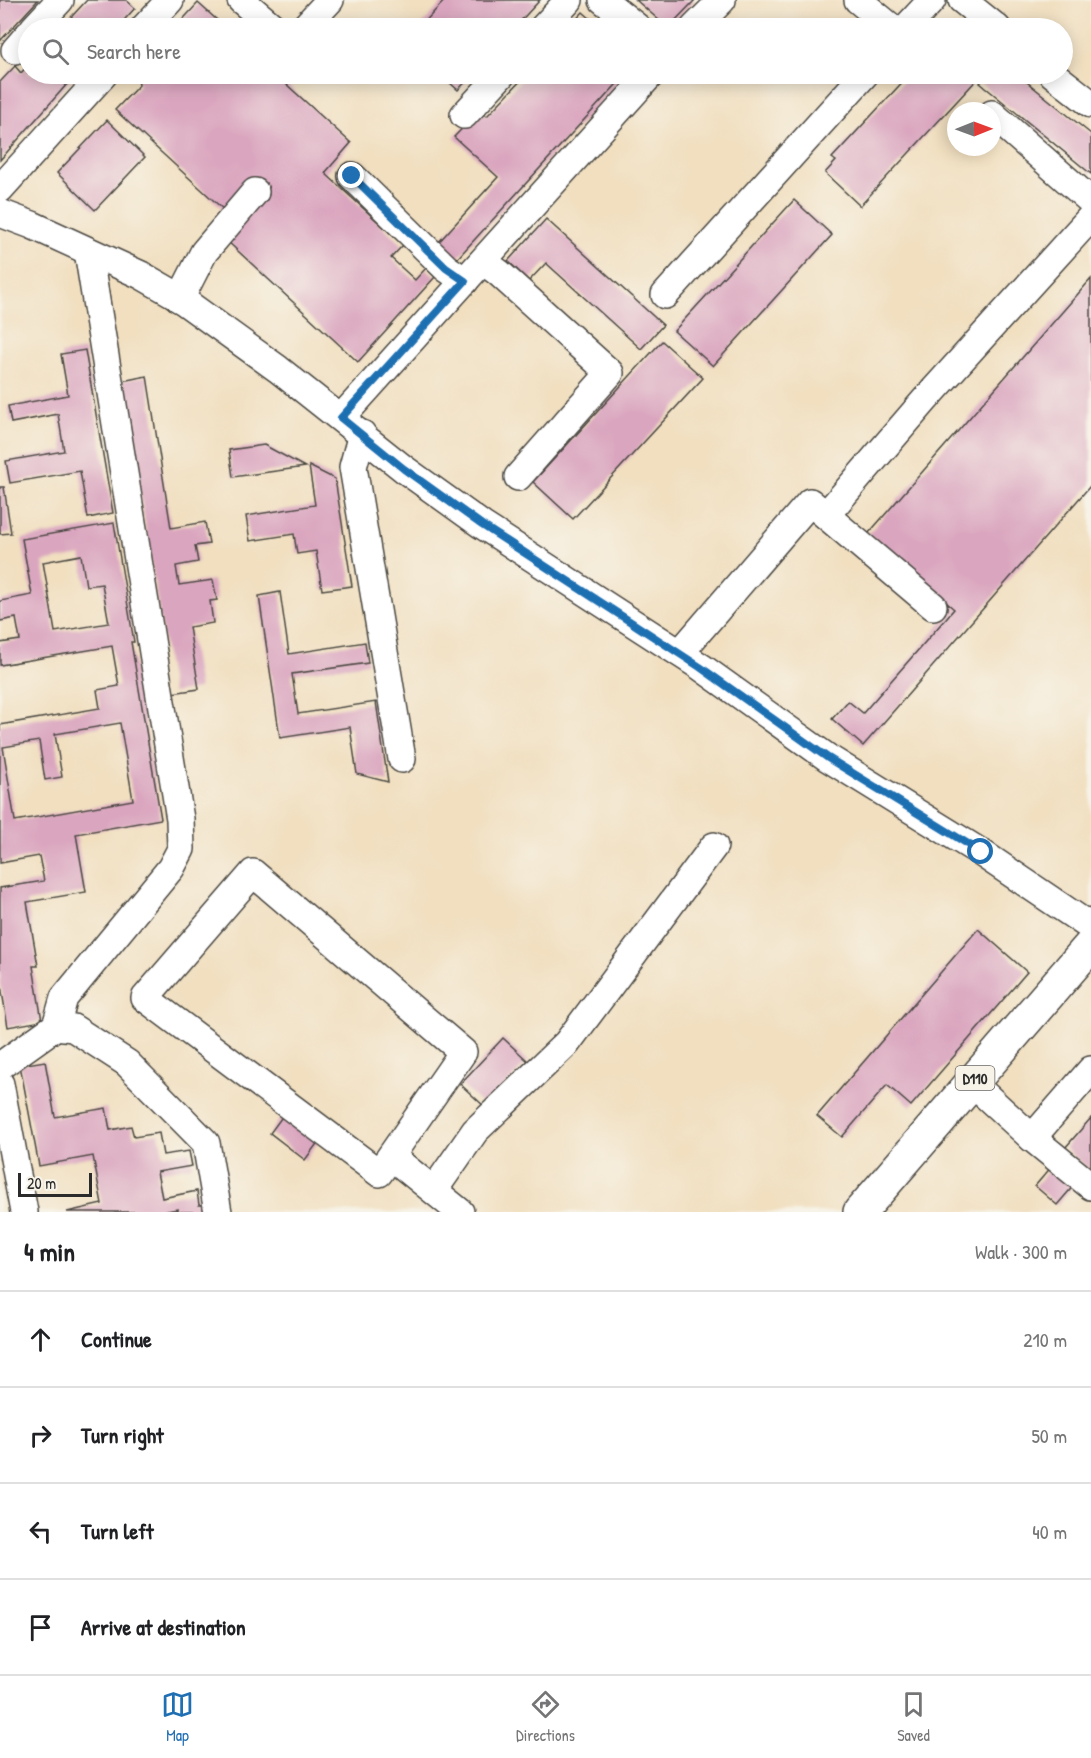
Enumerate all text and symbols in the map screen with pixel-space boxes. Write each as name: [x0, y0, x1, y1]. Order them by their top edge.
search box: [18, 18, 1073, 84]
icon: search: [39, 35, 72, 68]
text: Search here: [87, 36, 181, 66]
north arrow: [947, 102, 1001, 156]
route end: [338, 162, 364, 188]
route start: [967, 838, 993, 864]
road number: D110: [956, 1066, 994, 1090]
scale bar: [18, 1170, 92, 1198]
text: 20 m: [27, 1172, 56, 1194]
text: 4 min: [24, 1234, 75, 1269]
text: Walk · 300 m: [975, 1238, 1067, 1265]
icon: ahead: [24, 1323, 57, 1356]
text: Continue: [81, 1324, 152, 1354]
text: 210 m: [1023, 1326, 1067, 1353]
icon: right: [24, 1419, 57, 1452]
text: Turn right: [81, 1420, 164, 1450]
text: 50 m: [1031, 1422, 1067, 1449]
icon: left: [24, 1515, 57, 1548]
text: Turn left: [81, 1516, 154, 1546]
text: 40 m: [1032, 1518, 1067, 1545]
icon: arrive: [24, 1611, 57, 1644]
text: Arrive at destination: [81, 1612, 246, 1642]
tab: Map: [161, 1688, 194, 1746]
tab: Directions: [516, 1688, 575, 1746]
tab: Saved: [897, 1688, 930, 1746]

